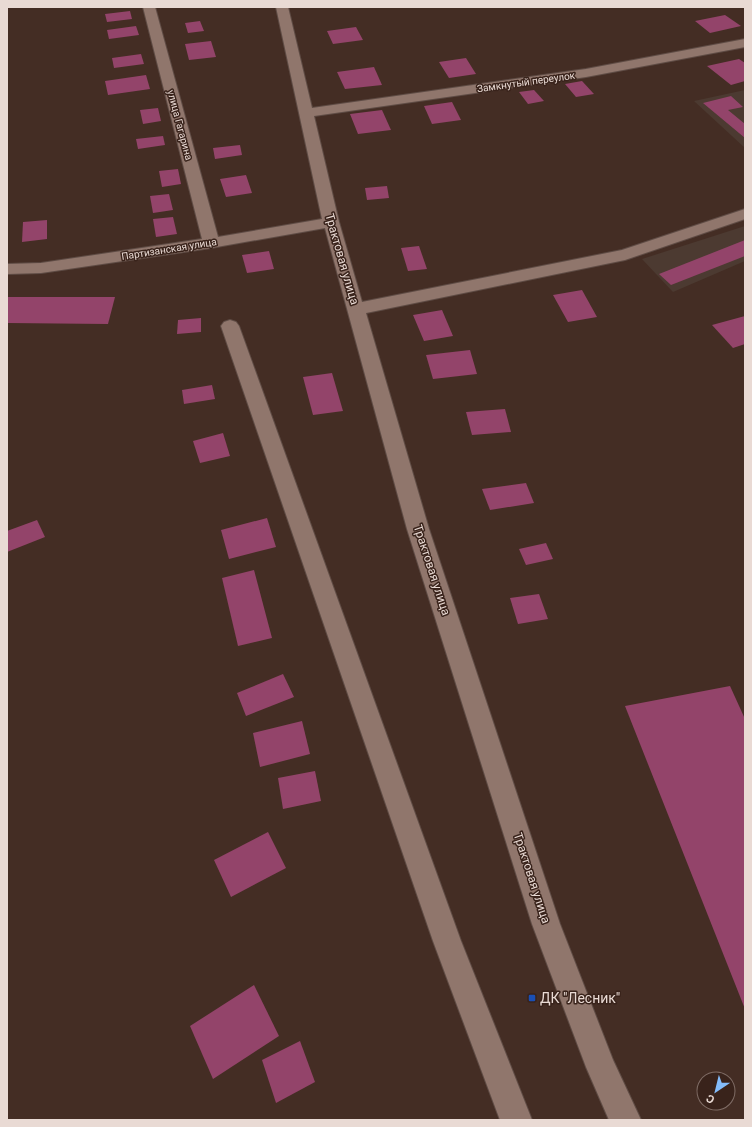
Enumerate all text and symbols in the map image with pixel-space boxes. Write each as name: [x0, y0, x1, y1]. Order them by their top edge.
street label: Замкнутый переулок: [476, 70, 576, 94]
street label: улица Гагарина: [165, 89, 195, 161]
street label: Трактовая улица: [322, 212, 362, 306]
street label: Партизанская улица: [121, 236, 217, 262]
street label: Трактовая улица: [411, 523, 453, 617]
street label: Трактовая улица: [511, 831, 553, 925]
place label: ДК "Лесник": [540, 990, 620, 1006]
marker: ДК "Лесник": [527, 993, 537, 1003]
north arrow: [696, 1071, 736, 1111]
text: С: [704, 1091, 717, 1106]

